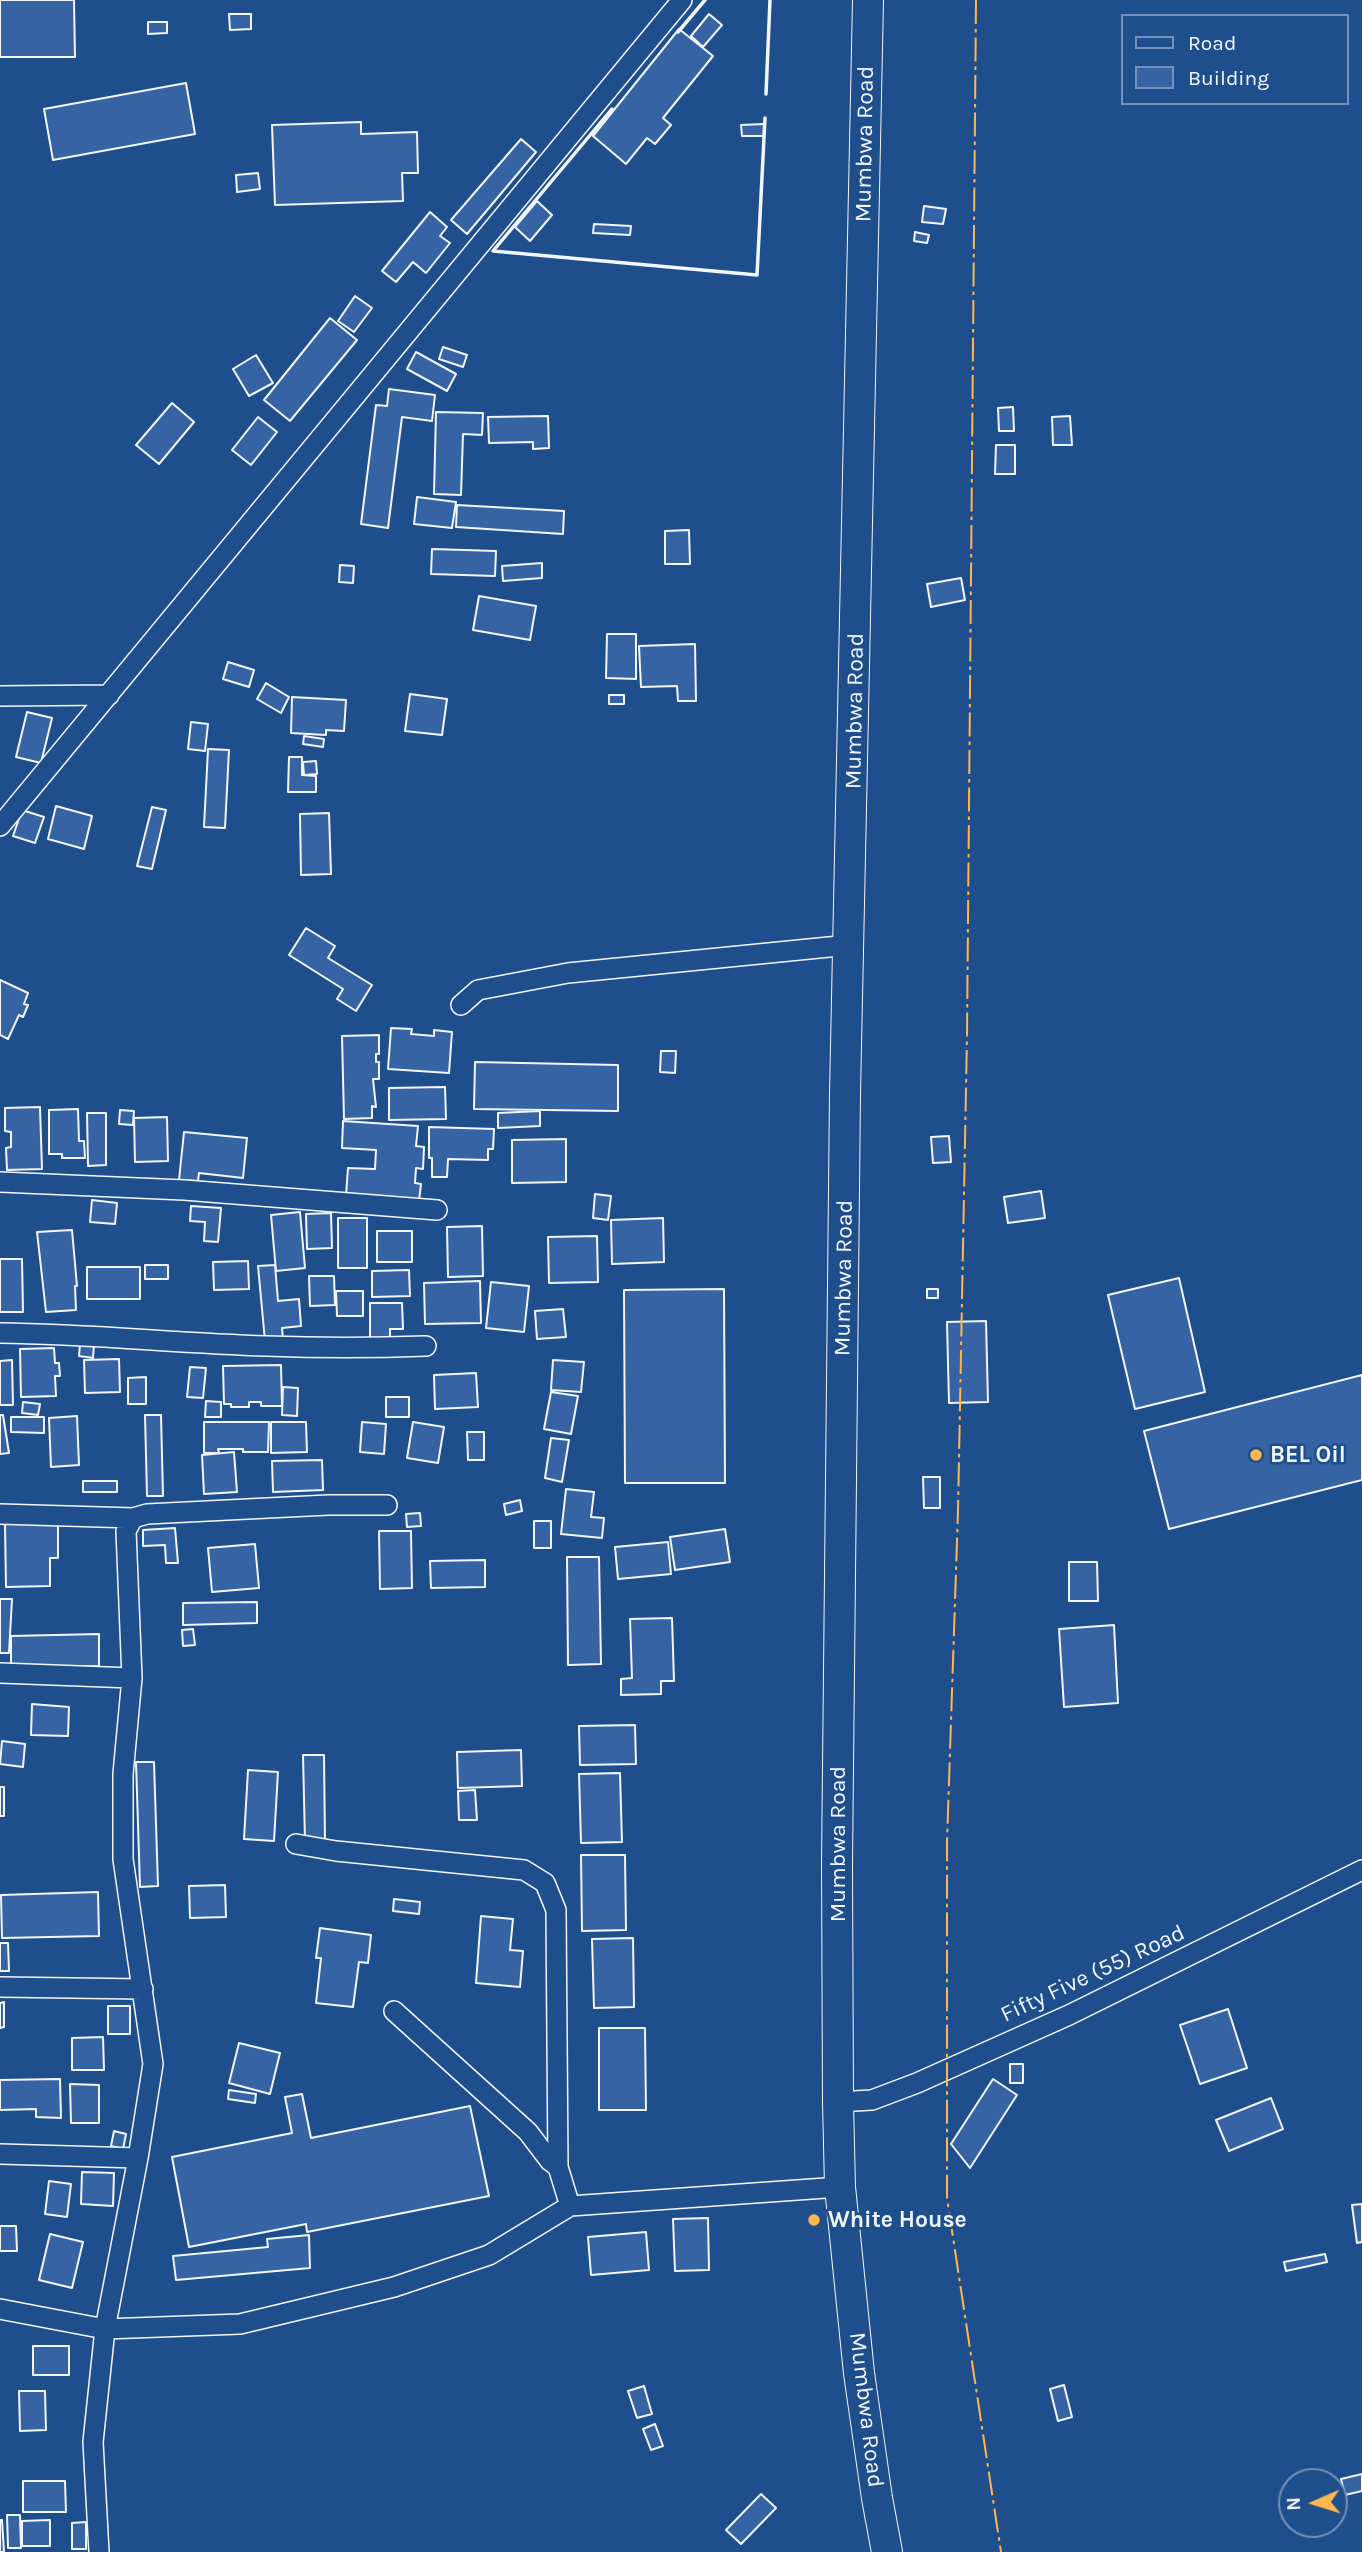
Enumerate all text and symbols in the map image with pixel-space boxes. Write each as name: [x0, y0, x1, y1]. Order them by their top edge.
legend: [1120, 14, 1348, 105]
text: Road: [1188, 31, 1236, 55]
street label: Mumbwa Road: [850, 66, 880, 222]
text: Building: [1188, 66, 1269, 90]
street label: Mumbwa Road: [840, 633, 870, 789]
street label: Mumbwa Road: [829, 1200, 859, 1356]
place label: BEL Oil: [1270, 1441, 1346, 1469]
marker: BEL Oil: [1248, 1447, 1264, 1463]
street label: Mumbwa Road: [824, 1766, 852, 1922]
street label: Fifty Five (55) Road: [997, 1919, 1189, 2029]
place label: White House: [828, 2206, 967, 2234]
marker: White House: [806, 2212, 822, 2228]
street label: Mumbwa Road: [843, 2331, 889, 2489]
north arrow: [1278, 2468, 1348, 2538]
text: N: [1283, 2497, 1305, 2511]

